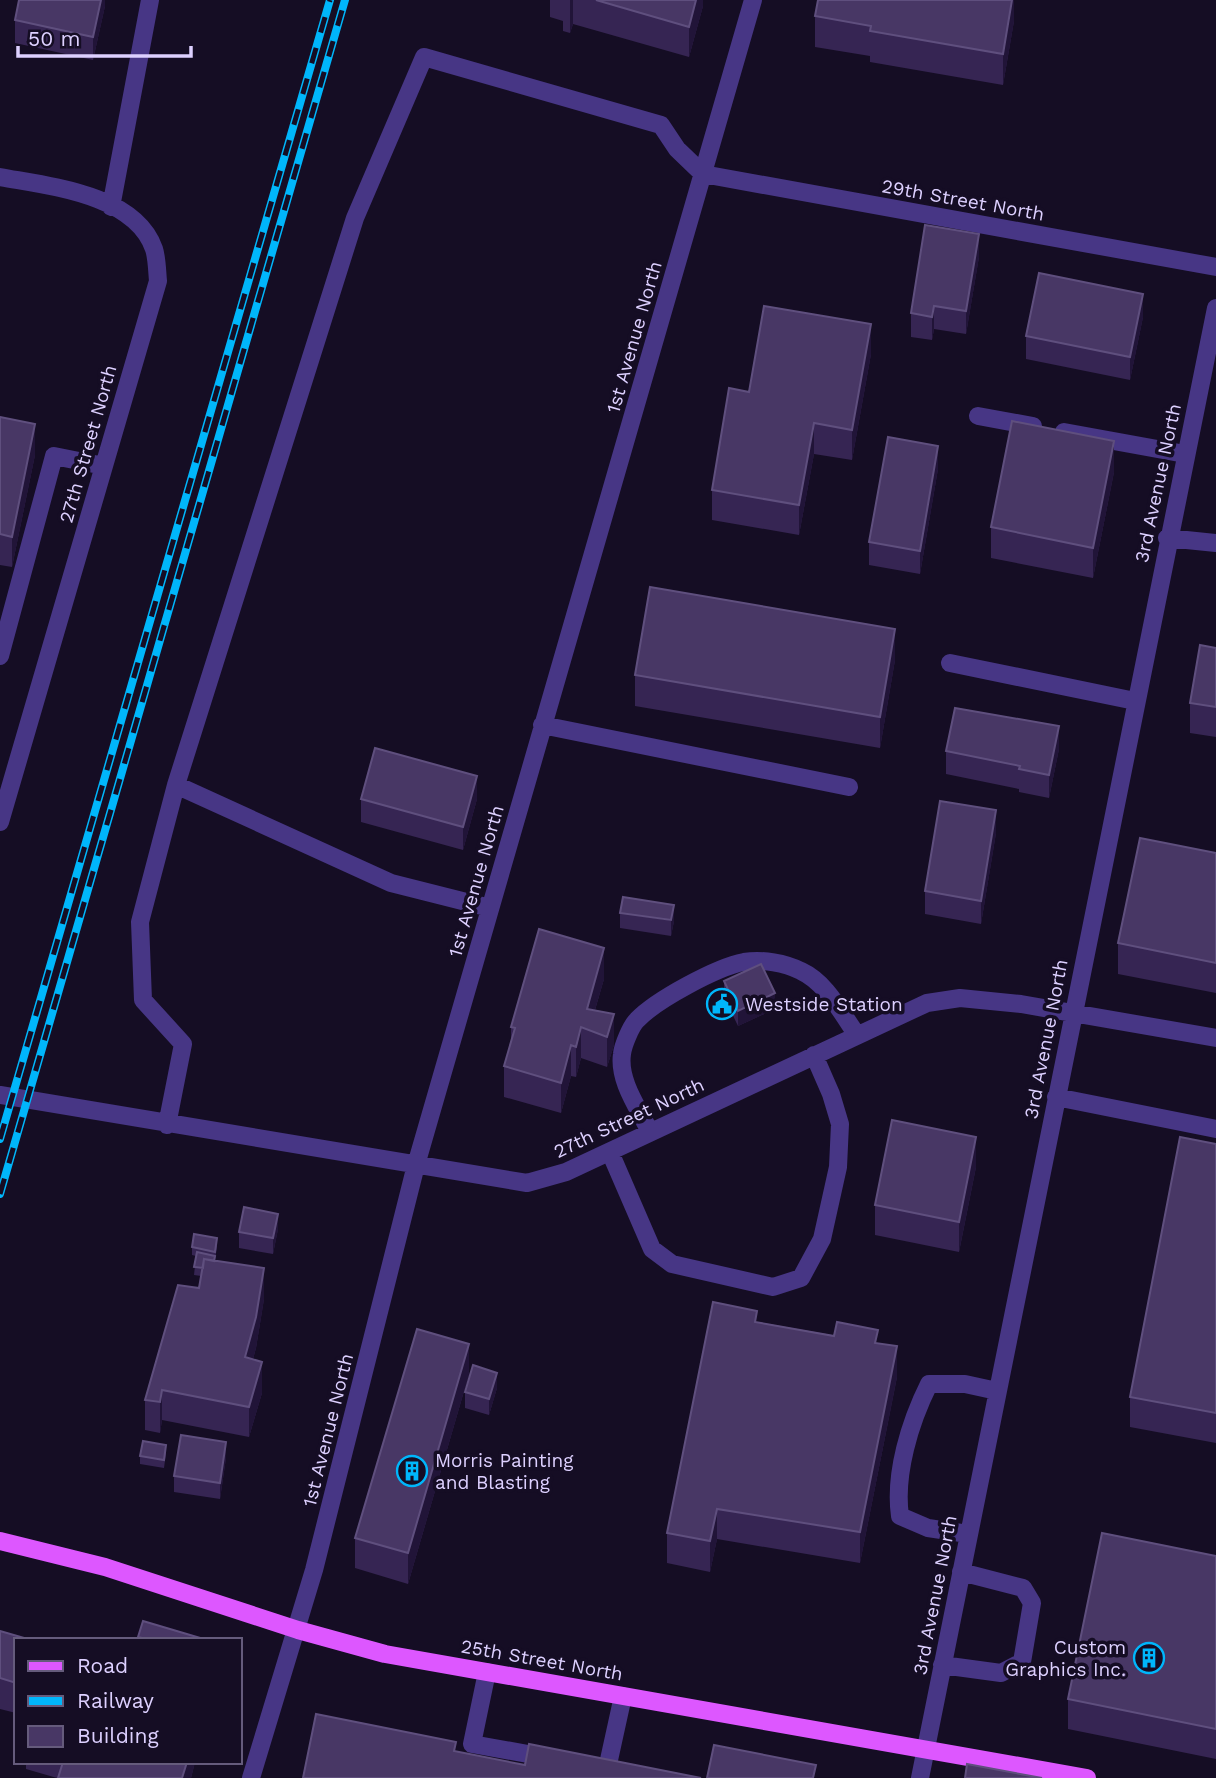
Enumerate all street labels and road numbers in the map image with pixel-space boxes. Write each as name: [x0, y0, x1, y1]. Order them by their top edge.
street label: 29th Street North: [880, 174, 1046, 226]
street label: 1st Avenue North: [601, 258, 667, 416]
street label: 27th Street North: [54, 362, 122, 526]
street label: 3rd Avenue North: [1130, 401, 1186, 565]
street label: 1st Avenue North: [443, 802, 509, 960]
street label: 3rd Avenue North: [1019, 957, 1073, 1121]
street label: 27th Street North: [550, 1073, 708, 1163]
street label: 1st Avenue North: [298, 1351, 358, 1509]
street label: 3rd Avenue North: [908, 1513, 962, 1677]
street label: 25th Street North: [459, 1634, 625, 1686]

